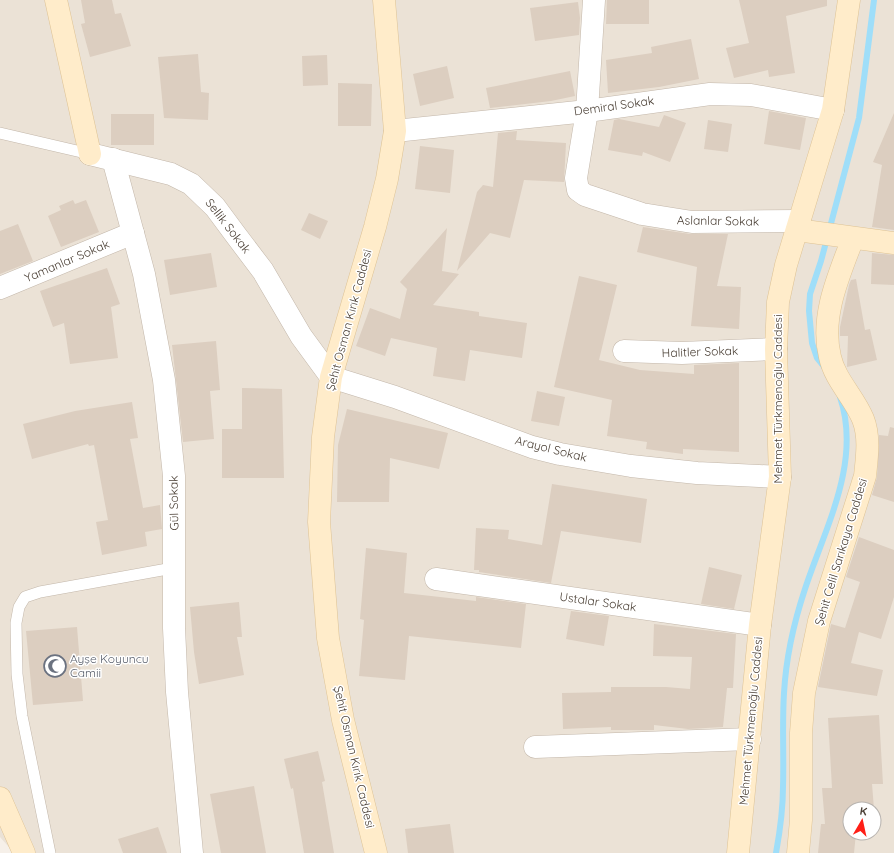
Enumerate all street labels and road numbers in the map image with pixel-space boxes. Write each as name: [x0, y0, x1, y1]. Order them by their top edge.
street label: Demiral Sokak: [573, 92, 655, 119]
street label: Sellik Sokak: [202, 195, 254, 256]
street label: Aslanlar Sokak: [677, 212, 759, 229]
street label: Yamanlar Sokak: [22, 236, 111, 285]
street label: Şehit Osman Kırık Caddesi: [322, 248, 375, 392]
street label: Mehmet Türkmenoğlu Caddesi: [770, 314, 785, 484]
street label: Halitler Sokak: [661, 343, 739, 360]
street label: Arayol Sokak: [514, 432, 589, 465]
street label: Gül Sokak: [166, 475, 181, 531]
street label: Şehit Celil Sarıkaya Caddesi: [811, 476, 870, 627]
street label: Ustalar Sokak: [559, 589, 637, 614]
street label: Mehmet Türkmenoğlu Caddesi: [736, 636, 765, 806]
street label: Şehit Osman Kırık Caddesi: [331, 684, 378, 830]

